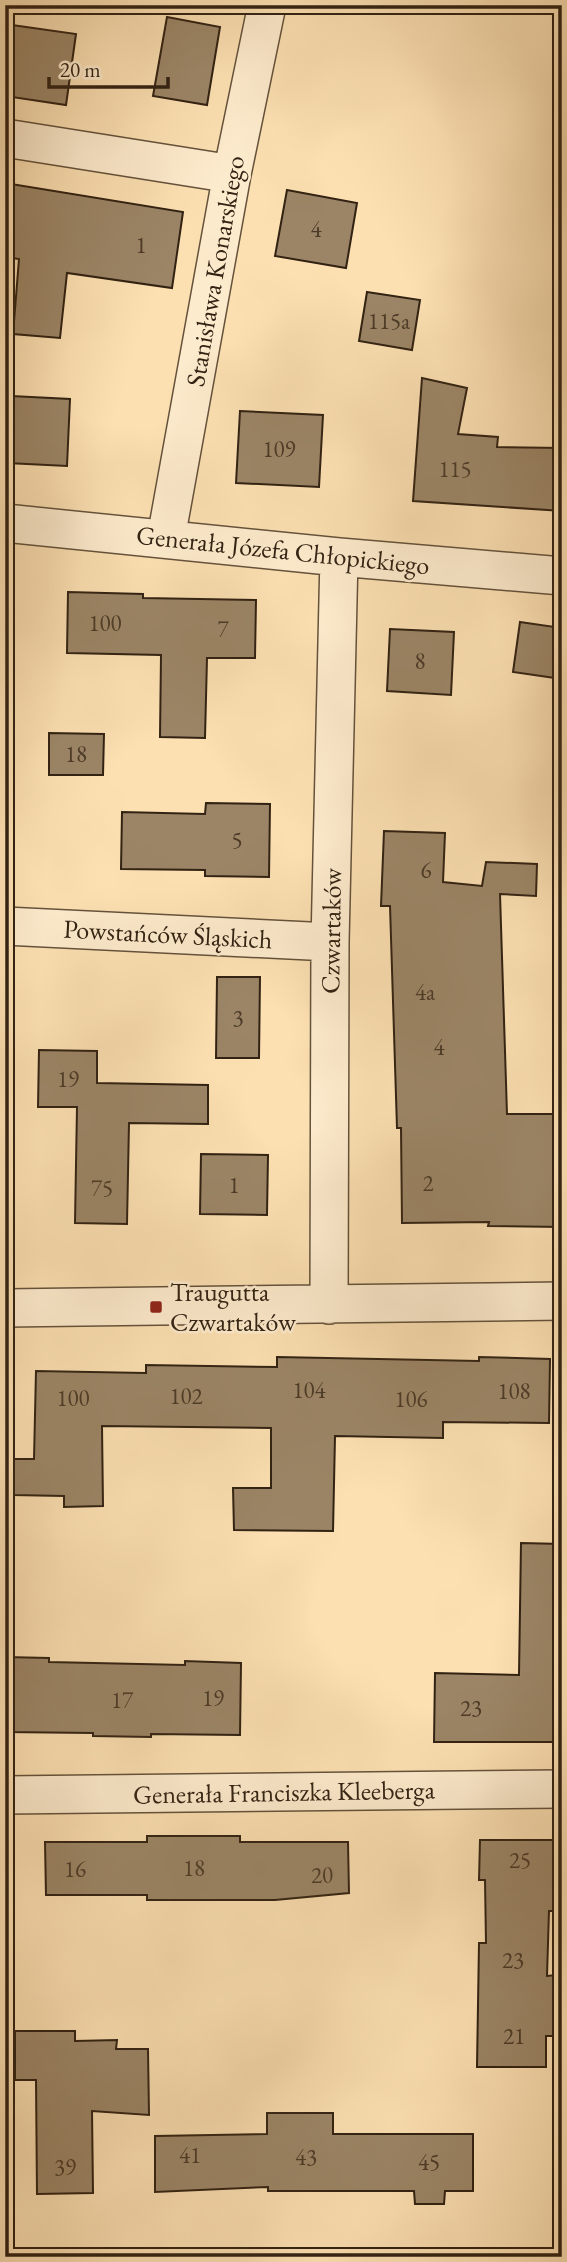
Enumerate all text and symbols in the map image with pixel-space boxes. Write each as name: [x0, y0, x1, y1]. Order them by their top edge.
scale bar: [49, 46, 168, 90]
text: 20 m: [60, 56, 101, 83]
street label: Stanisława Konarskiego: [178, 153, 252, 389]
house number: 4: [310, 214, 322, 244]
house number: 1: [135, 230, 147, 260]
house number: 115a: [368, 306, 411, 336]
house number: 109: [262, 434, 296, 464]
house number: 115: [438, 454, 472, 484]
street label: Generała Józefa Chłopickiego: [135, 518, 431, 582]
house number: 100: [88, 608, 122, 638]
house number: 7: [217, 614, 229, 644]
house number: 8: [414, 646, 426, 676]
house number: 18: [65, 739, 87, 769]
house number: 5: [231, 825, 243, 855]
house number: 6: [420, 855, 432, 885]
street label: Czwartaków: [313, 868, 349, 994]
street label: Powstańców Śląskich: [63, 912, 273, 956]
house number: 4a: [415, 977, 436, 1007]
house number: 3: [232, 1003, 244, 1033]
house number: 4: [433, 1032, 445, 1062]
house number: 19: [57, 1064, 79, 1094]
house number: 2: [422, 1168, 434, 1198]
house number: 1: [228, 1170, 240, 1200]
house number: 75: [91, 1173, 113, 1203]
place label: Traugutta Czwartaków: [170, 1275, 296, 1339]
marker: Traugutta Czwartaków: [148, 1299, 164, 1315]
house number: 104: [292, 1375, 327, 1405]
house number: 108: [497, 1376, 531, 1406]
house number: 102: [169, 1381, 203, 1411]
house number: 100: [56, 1383, 90, 1413]
house number: 106: [394, 1384, 428, 1414]
house number: 19: [202, 1683, 224, 1713]
house number: 17: [111, 1685, 134, 1715]
house number: 23: [460, 1693, 482, 1723]
street label: Generała Franciszka Kleeberga: [133, 1772, 436, 1812]
house number: 25: [509, 1845, 531, 1875]
house number: 18: [183, 1853, 205, 1883]
house number: 16: [64, 1854, 86, 1884]
house number: 20: [311, 1860, 333, 1890]
house number: 23: [502, 1945, 524, 1975]
house number: 21: [503, 2021, 525, 2051]
house number: 41: [179, 2140, 201, 2170]
house number: 43: [295, 2142, 317, 2172]
house number: 45: [418, 2147, 440, 2177]
house number: 39: [54, 2152, 76, 2182]

